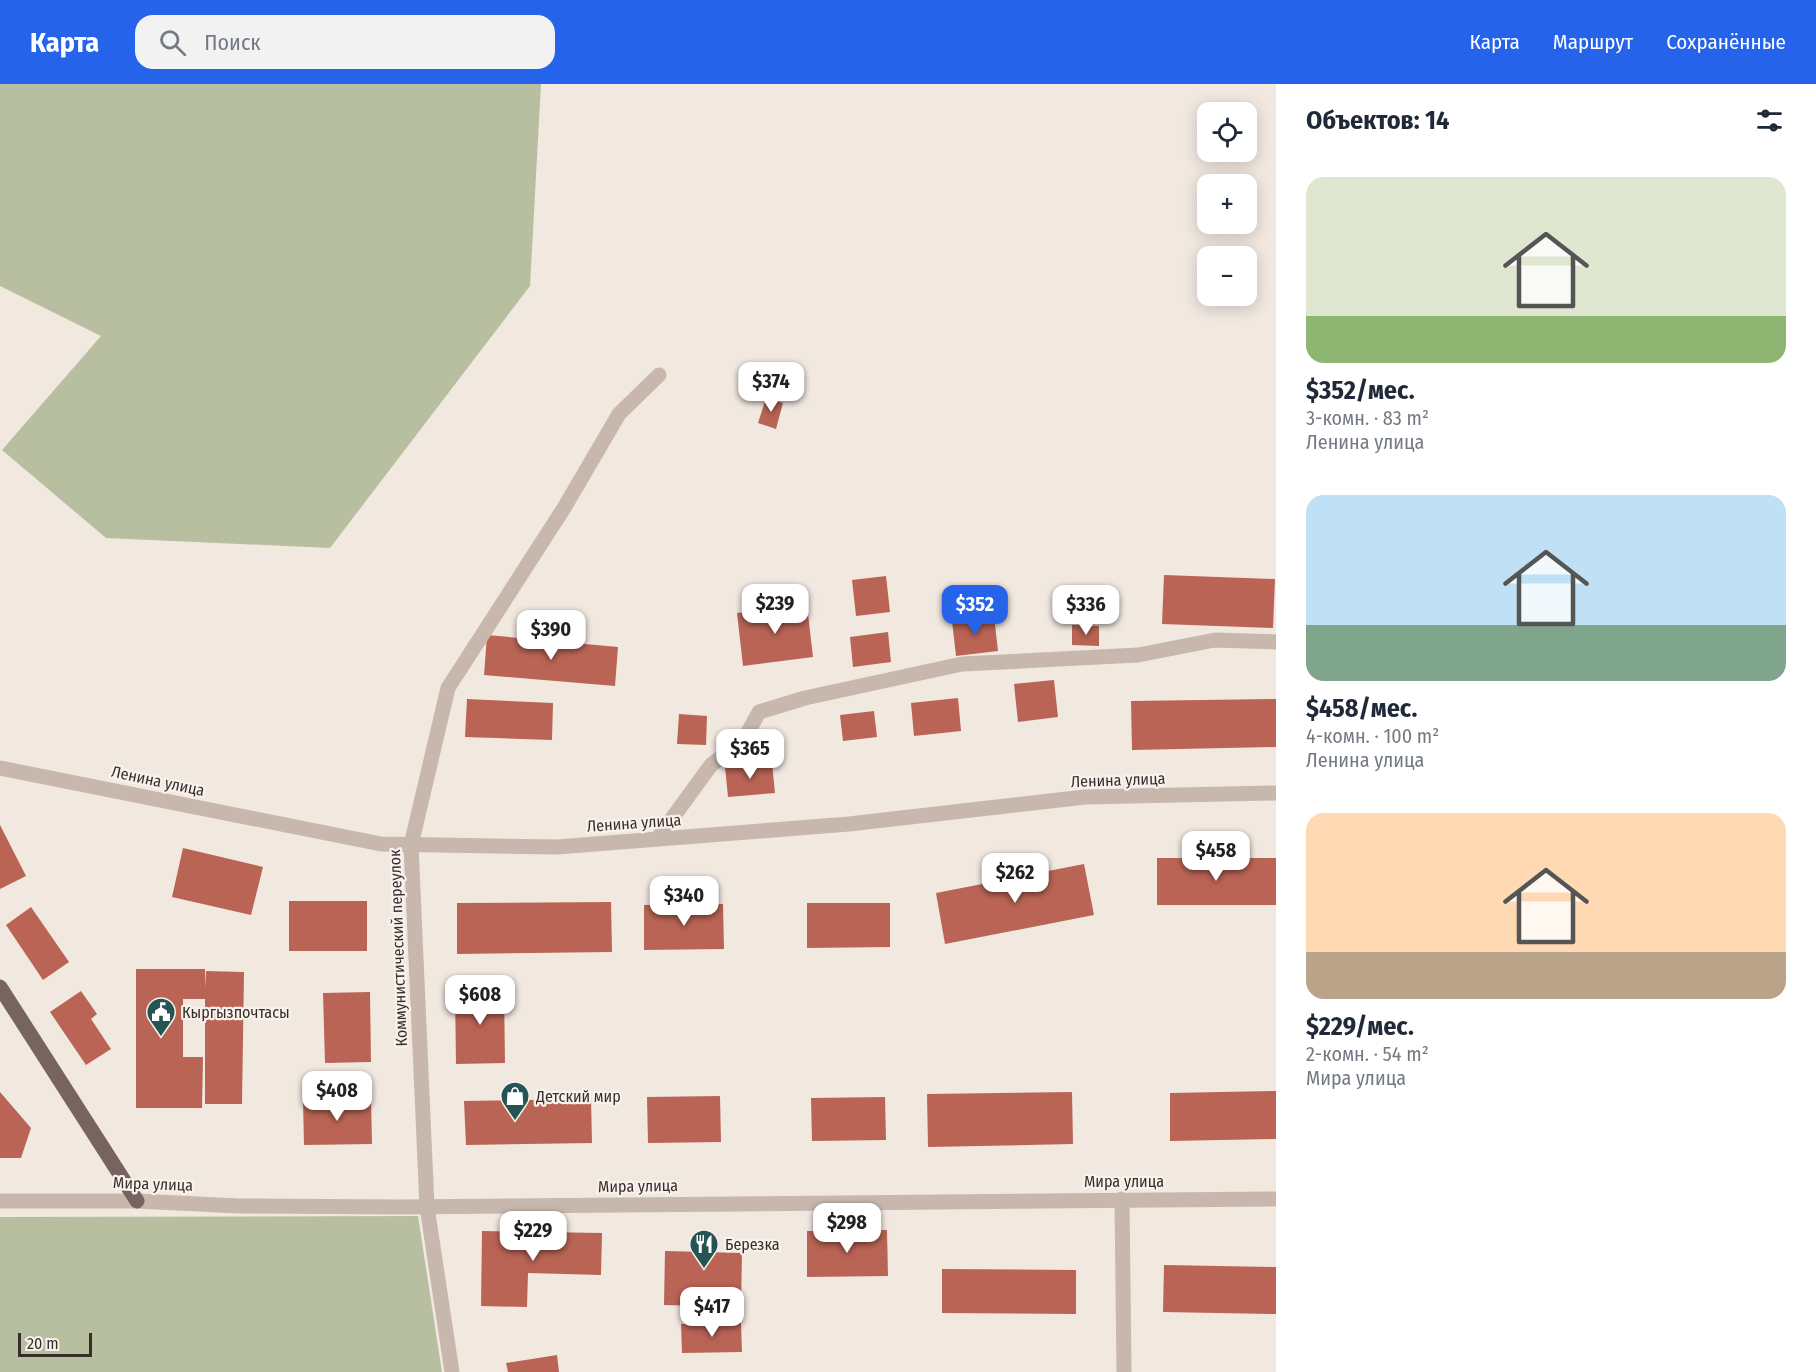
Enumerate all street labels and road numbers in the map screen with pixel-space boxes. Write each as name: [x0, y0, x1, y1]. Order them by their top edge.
street label: Ленина улица: [110, 762, 206, 800]
street label: Ленина улица: [1070, 769, 1166, 791]
street label: Ленина улица: [586, 810, 682, 836]
street label: Коммунистический переулок: [385, 849, 411, 1047]
street label: Мира улица: [1084, 1172, 1164, 1191]
street label: Мира улица: [113, 1173, 193, 1195]
street label: Мира улица: [598, 1176, 678, 1196]

